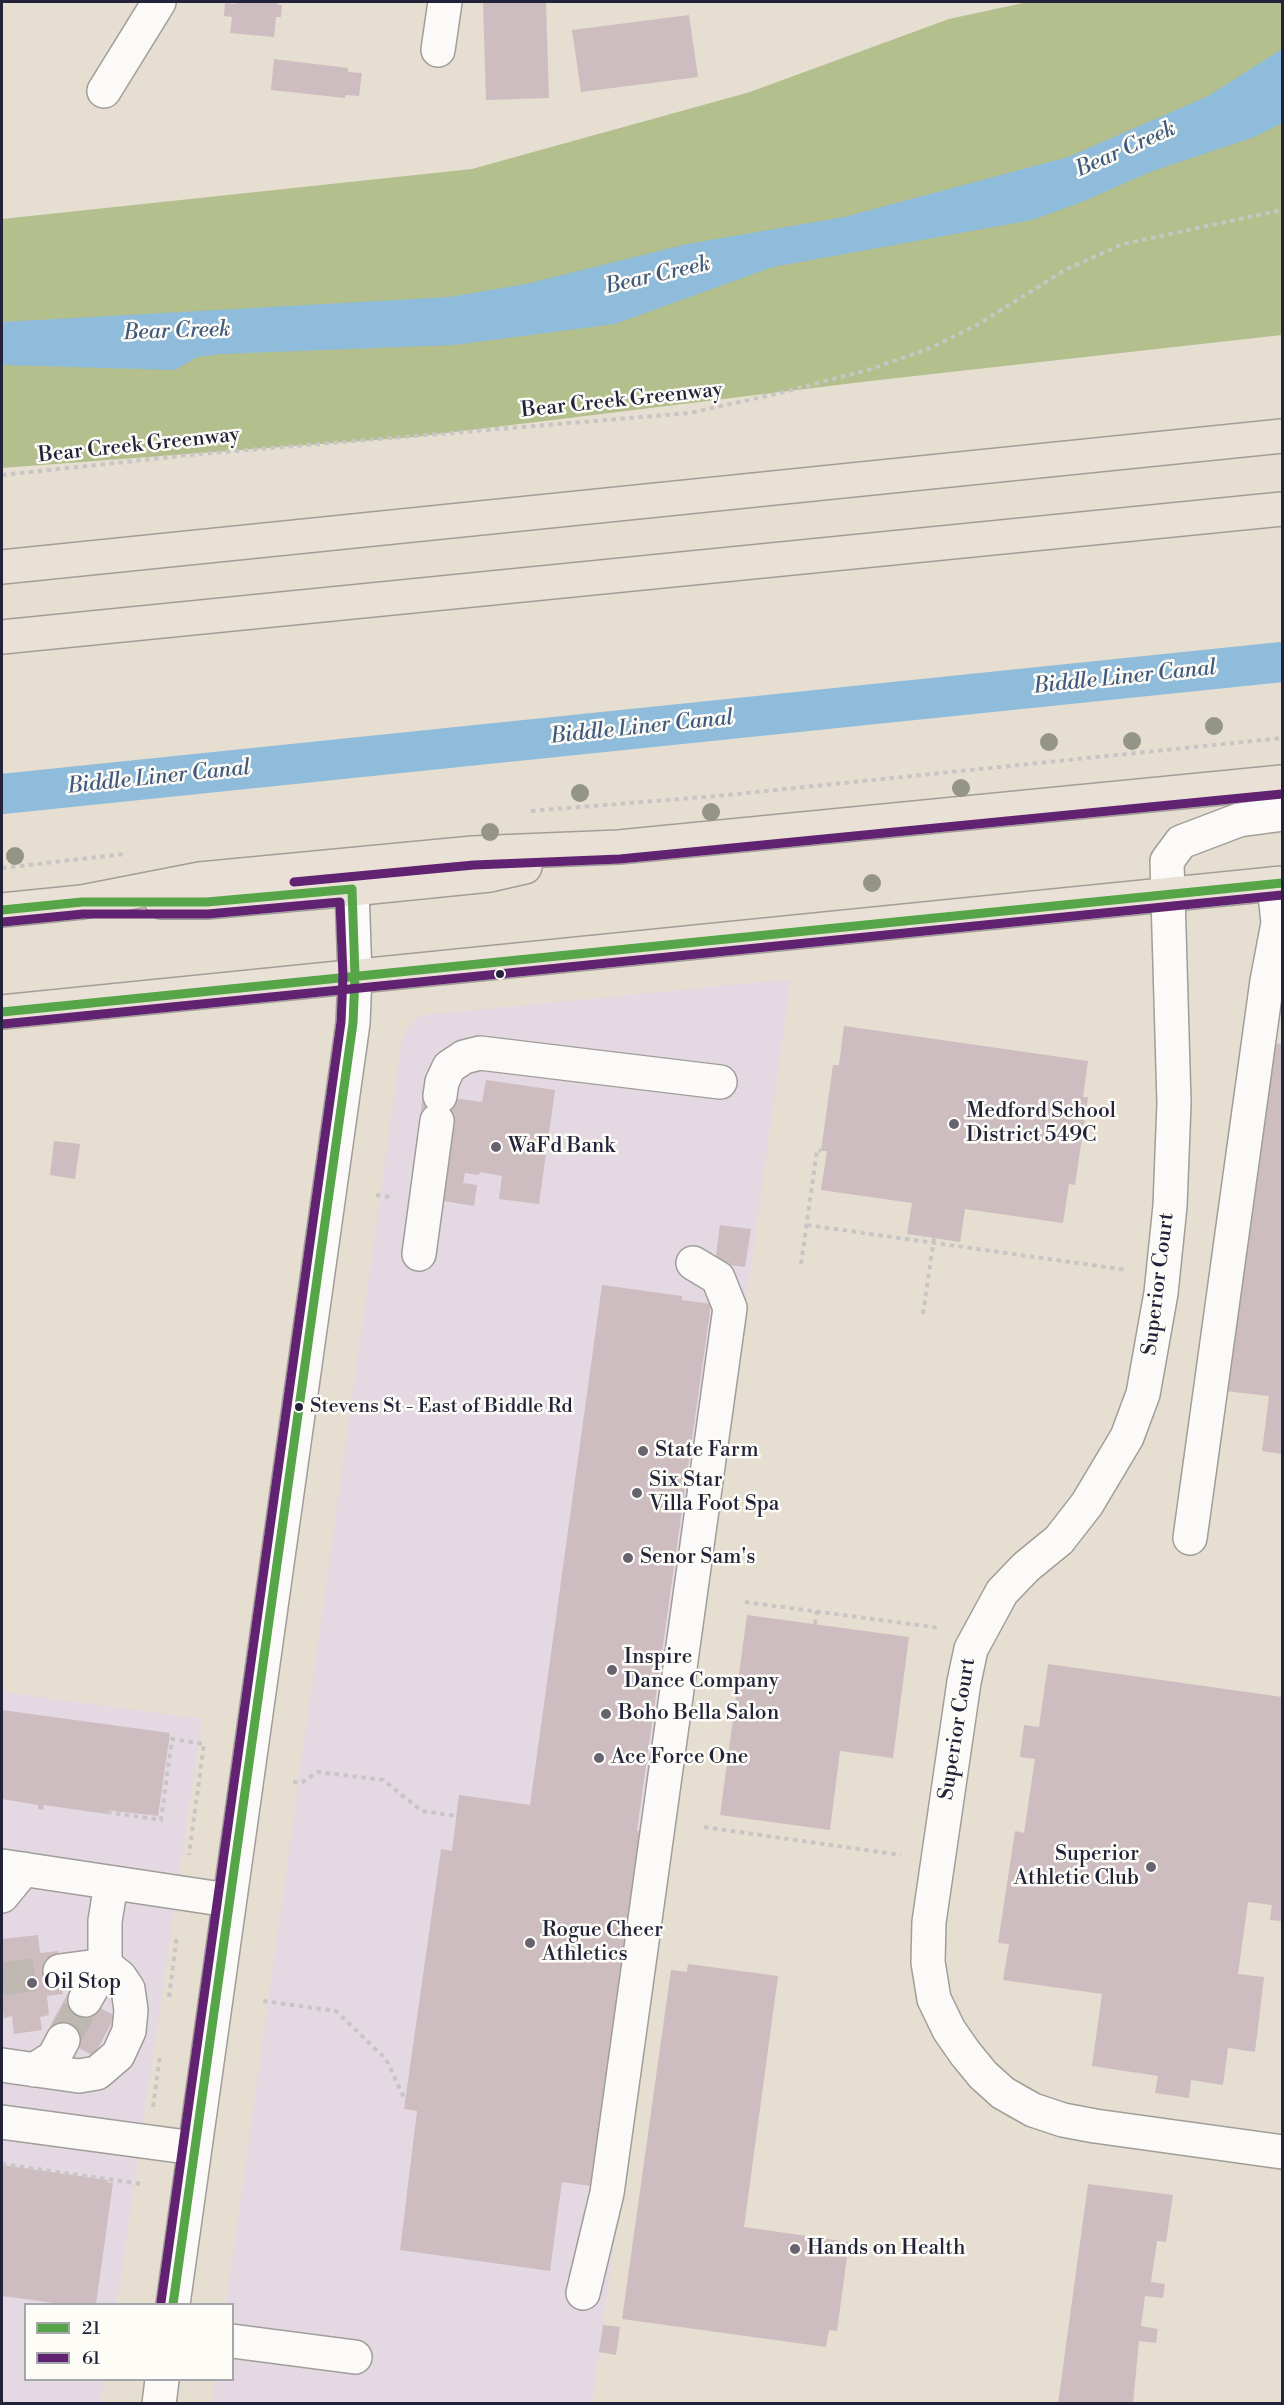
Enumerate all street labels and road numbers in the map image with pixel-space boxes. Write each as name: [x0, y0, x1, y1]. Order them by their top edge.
street label: Bear Creek Greenway: [520, 378, 724, 424]
street label: Bear Creek Greenway: [37, 423, 241, 469]
street label: Superior Court: [1138, 1211, 1180, 1357]
street label: Superior Court: [934, 1656, 982, 1802]

